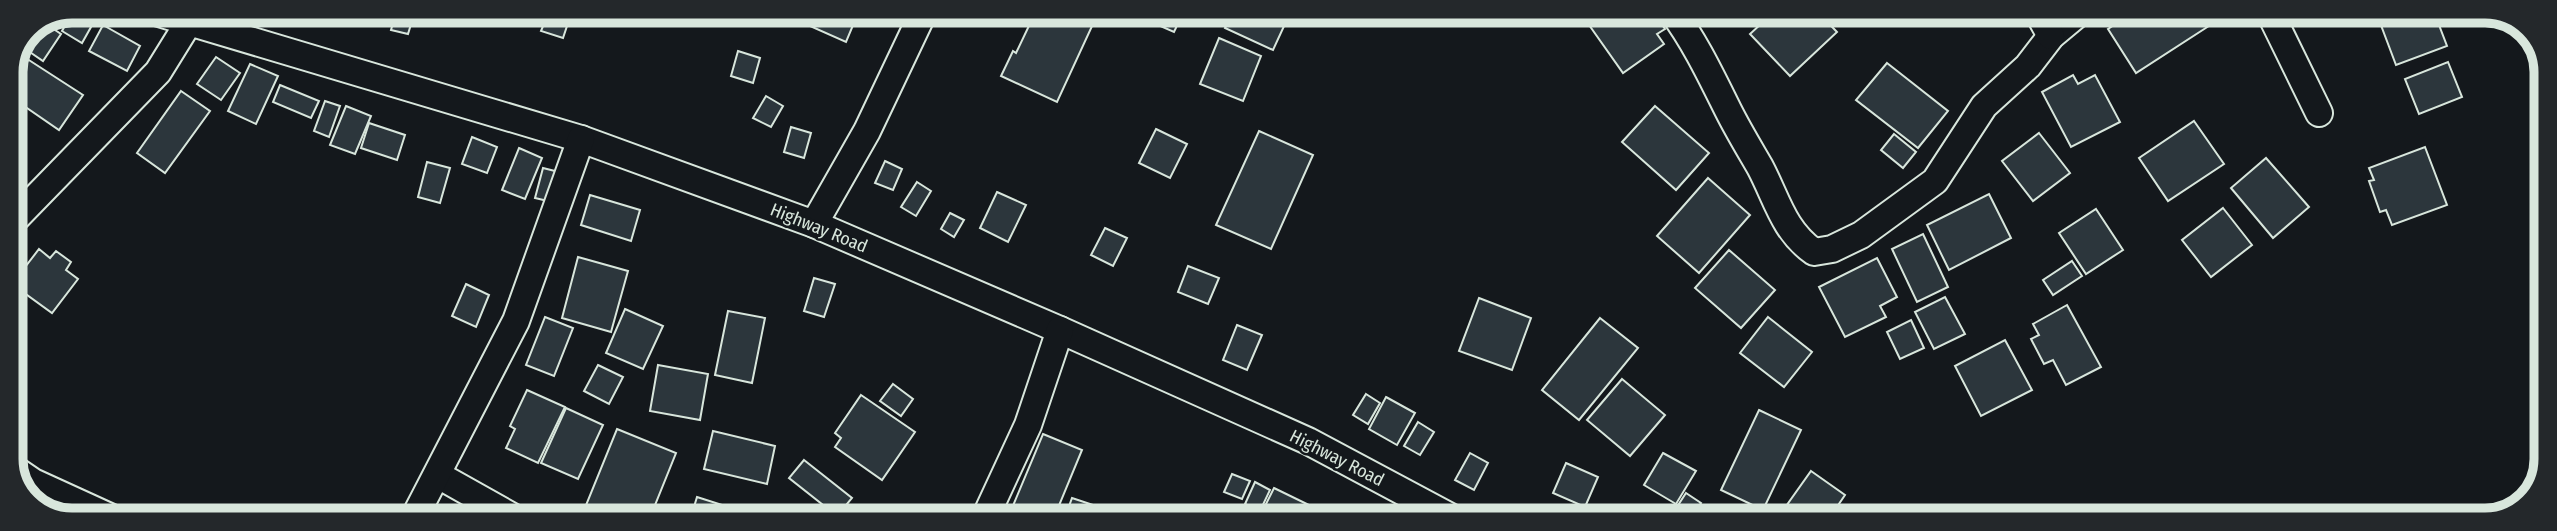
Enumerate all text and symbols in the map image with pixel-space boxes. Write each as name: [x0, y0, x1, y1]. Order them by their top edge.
street label: Highway Road: [767, 198, 871, 258]
street label: Highway Road: [1286, 425, 1388, 491]

